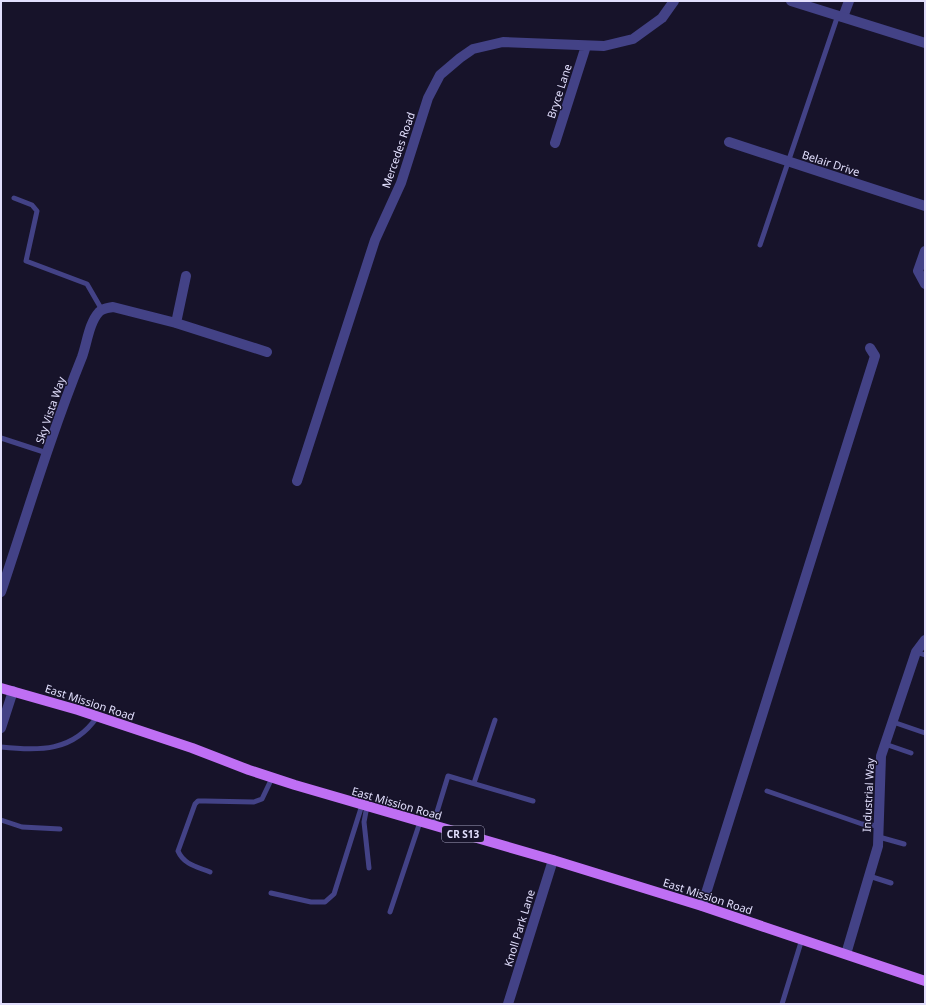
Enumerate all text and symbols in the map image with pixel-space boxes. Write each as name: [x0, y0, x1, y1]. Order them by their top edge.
street label: Bryce Lane: [543, 62, 575, 120]
street label: Mercedes Road: [378, 110, 418, 190]
street label: Belair Drive: [800, 147, 862, 179]
street label: Sky Vista Way: [32, 374, 69, 445]
street label: East Mission Road: [43, 680, 137, 724]
street label: Industrial Way: [859, 757, 877, 833]
street label: East Mission Road: [350, 783, 444, 823]
road number: CR S13: [442, 826, 484, 842]
street label: East Mission Road: [661, 874, 755, 918]
street label: Knoll Park Lane: [500, 888, 538, 968]

